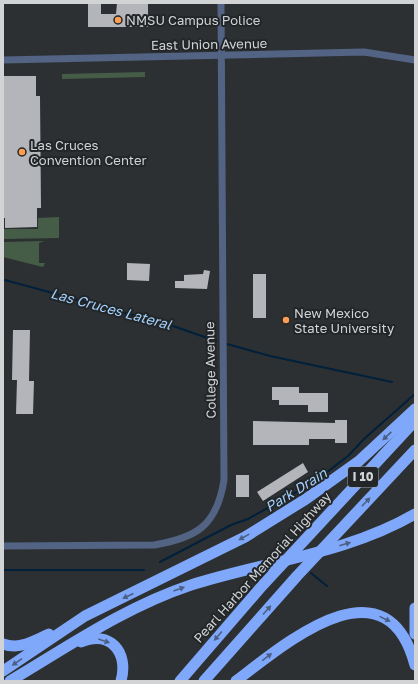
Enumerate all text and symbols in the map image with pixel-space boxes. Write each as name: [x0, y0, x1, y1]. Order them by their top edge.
place label: NMSU Campus Police: [126, 12, 260, 28]
marker: NMSU Campus Police: [113, 15, 123, 25]
street label: East Union Avenue: [151, 35, 267, 53]
place label: Las Cruces Convention Center: [30, 137, 147, 168]
marker: Las Cruces Convention Center: [17, 147, 27, 157]
water label: Las Cruces Lateral: [49, 284, 174, 333]
place label: New Mexico State University: [294, 305, 395, 336]
marker: New Mexico State University: [281, 315, 291, 325]
street label: College Avenue: [201, 321, 219, 419]
one-way arrow: [382, 431, 392, 441]
water label: Park Drain: [262, 463, 331, 515]
road number: I 10: [348, 467, 378, 487]
street label: Pearl Harbor Memorial Highway: [190, 488, 334, 646]
one-way arrow: [361, 498, 370, 507]
one-way arrow: [238, 534, 250, 541]
one-way arrow: [339, 541, 351, 547]
one-way arrow: [174, 586, 186, 592]
one-way arrow: [122, 593, 134, 599]
one-way arrow: [262, 605, 271, 615]
one-way arrow: [379, 616, 390, 622]
one-way arrow: [213, 631, 223, 641]
one-way arrow: [98, 638, 110, 644]
one-way arrow: [262, 653, 273, 662]
one-way arrow: [11, 658, 22, 666]

